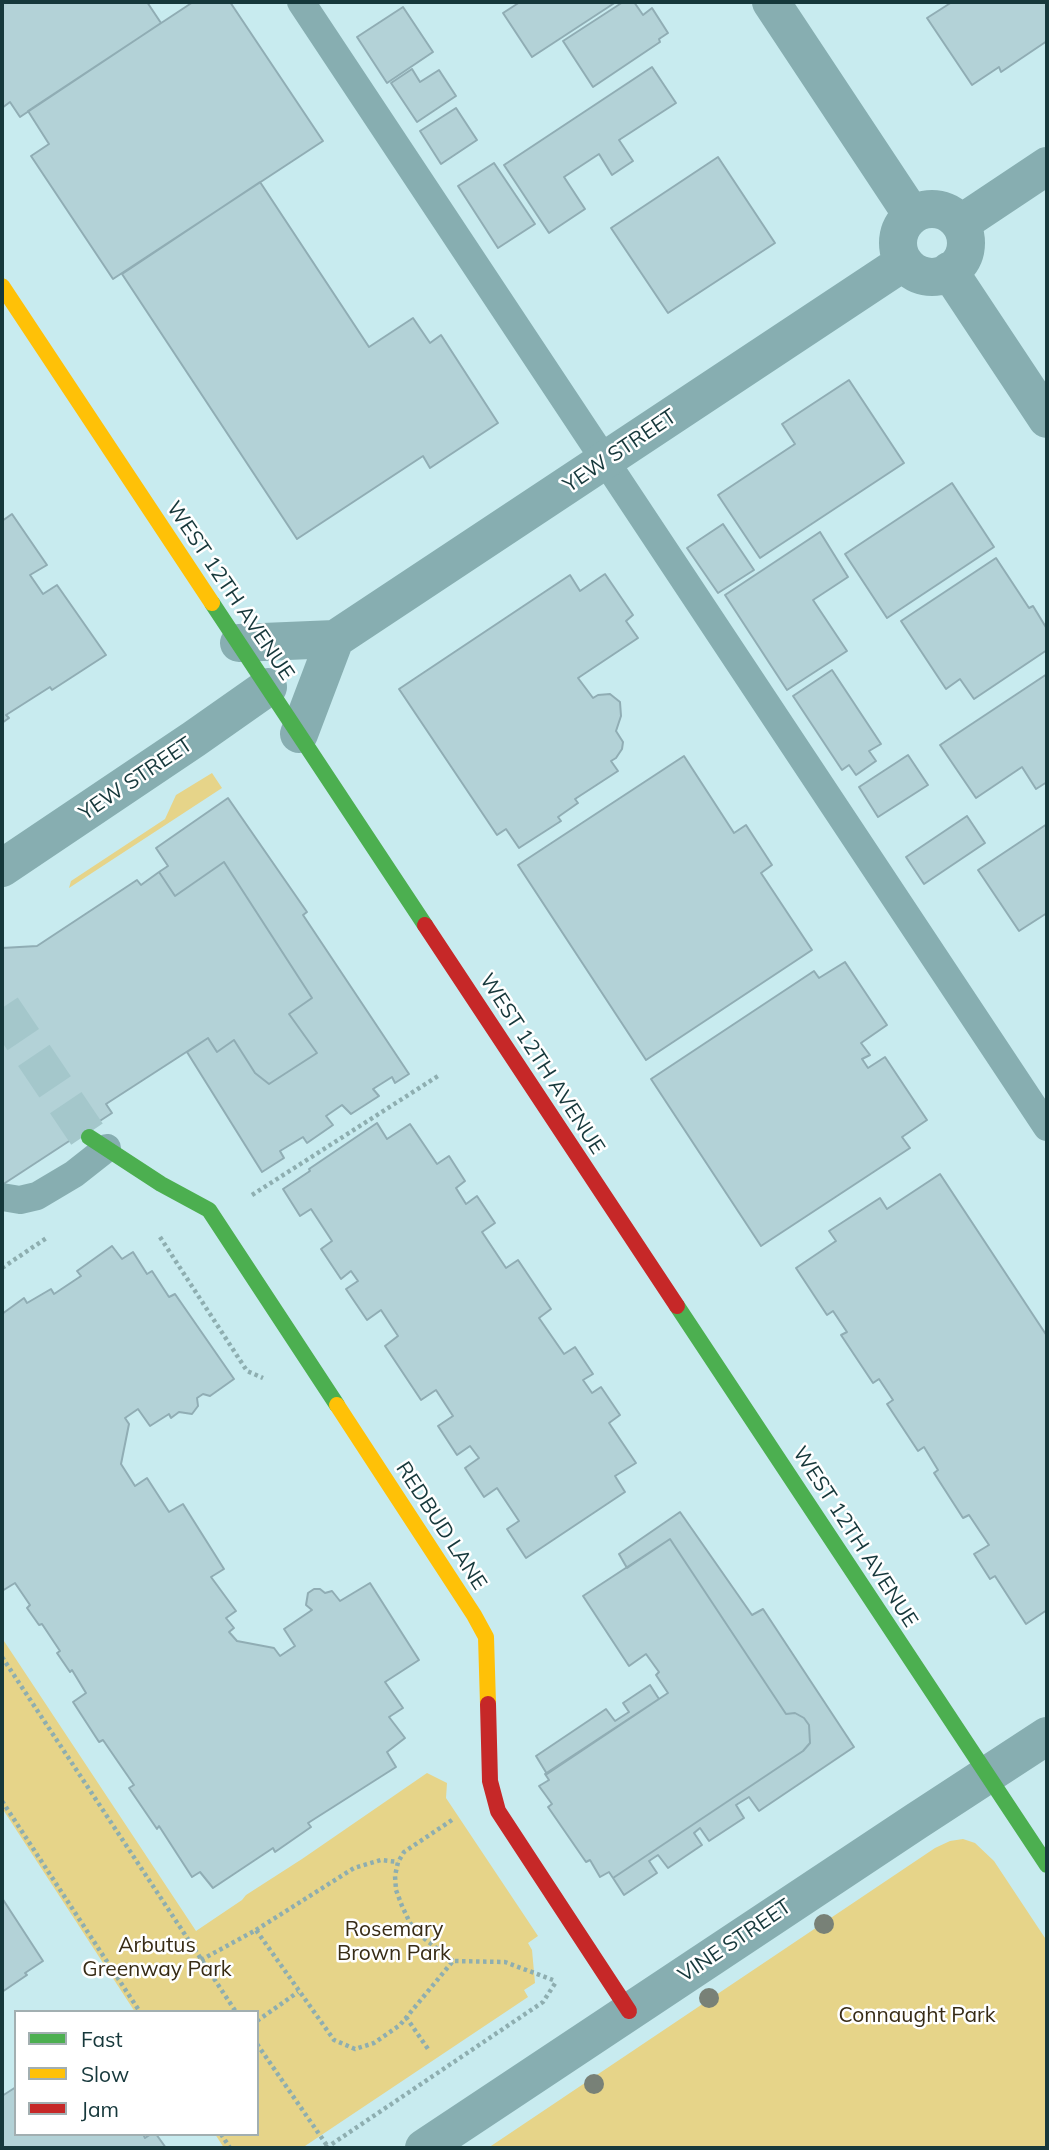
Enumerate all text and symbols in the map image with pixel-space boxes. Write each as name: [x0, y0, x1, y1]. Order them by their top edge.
street label: YEW STREET: [559, 404, 681, 498]
street label: WEST 12TH AVENUE: [161, 497, 299, 685]
street label: YEW STREET: [75, 732, 197, 826]
street label: WEST 12TH AVENUE: [474, 969, 610, 1159]
street label: WEST 12TH AVENUE: [787, 1442, 923, 1632]
street label: REDBUD LANE: [390, 1457, 492, 1595]
street label: VINE STREET: [674, 1894, 796, 1988]
park label: Rosemary Brown Park: [337, 1917, 451, 1967]
park label: Arbutus Greenway Park: [82, 1933, 232, 1983]
park label: Connaught Park: [839, 2003, 995, 2029]
legend: [14, 2010, 259, 2136]
text: Fast: [81, 2026, 123, 2052]
text: Slow: [81, 2061, 129, 2087]
text: Jam: [81, 2096, 119, 2122]

